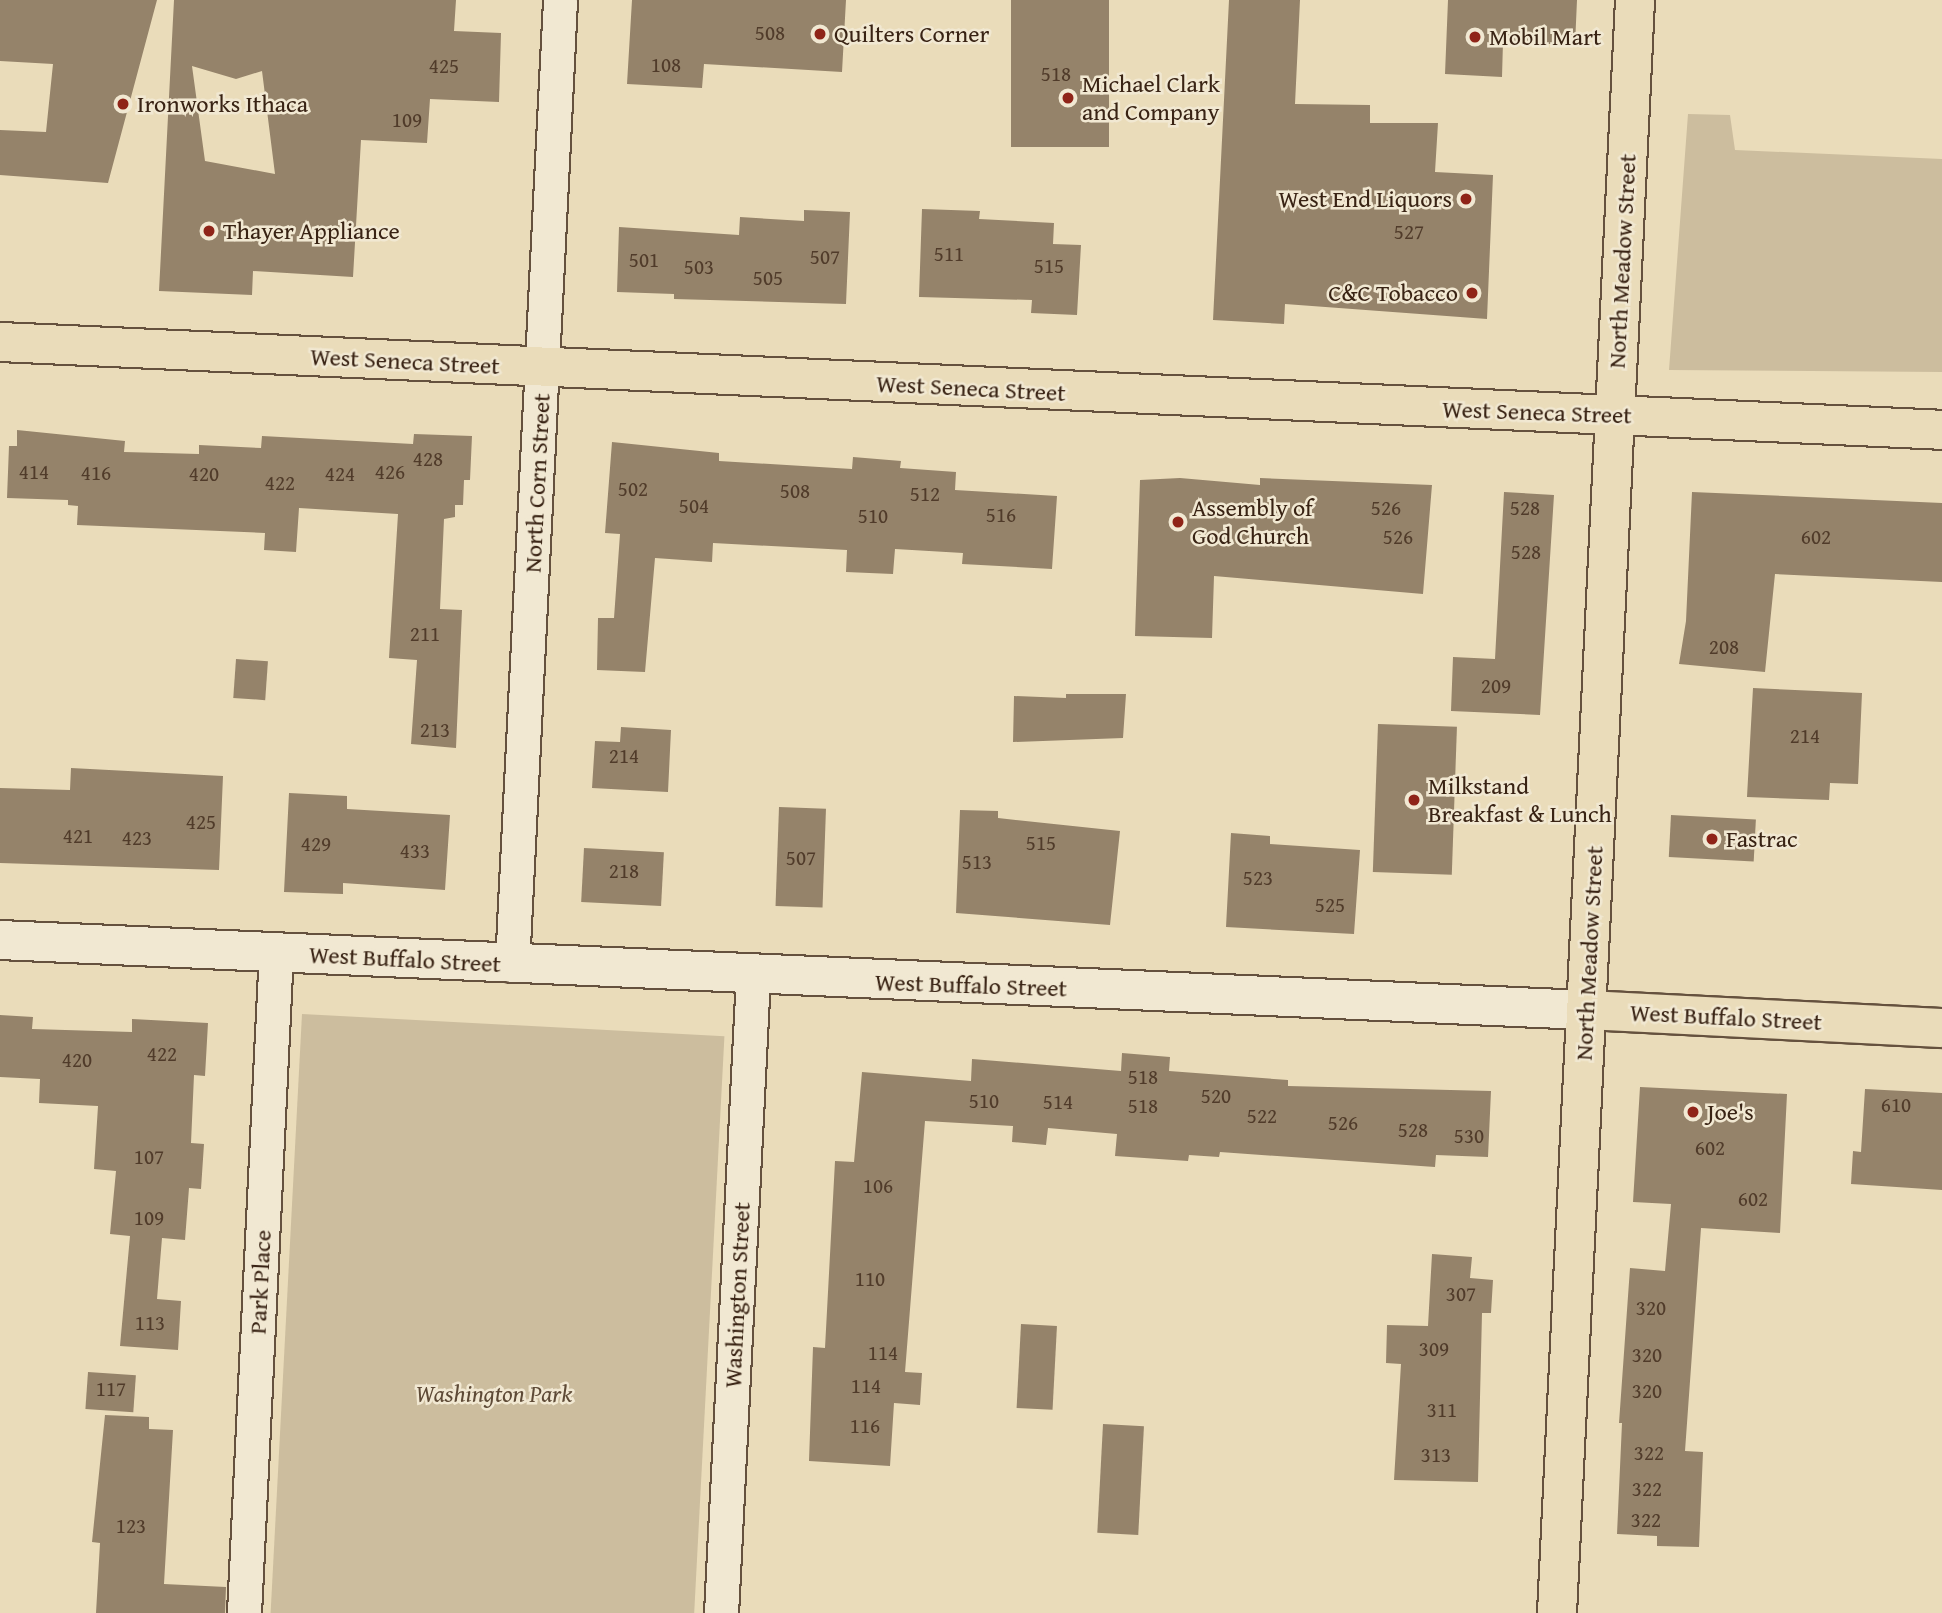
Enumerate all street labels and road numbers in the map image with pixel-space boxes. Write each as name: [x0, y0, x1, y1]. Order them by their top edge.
street label: North Meadow Street: [1602, 153, 1642, 369]
street label: West Seneca Street: [310, 342, 500, 380]
street label: West Seneca Street: [876, 369, 1066, 407]
street label: North Corn Street: [518, 393, 556, 573]
street label: West Seneca Street: [1442, 394, 1632, 430]
street label: North Meadow Street: [1569, 845, 1609, 1061]
street label: West Buffalo Street: [308, 940, 502, 978]
street label: West Buffalo Street: [874, 967, 1068, 1003]
street label: West Buffalo Street: [1629, 998, 1823, 1036]
street label: Washington Street: [718, 1201, 756, 1389]
street label: Park Place: [243, 1229, 277, 1335]

